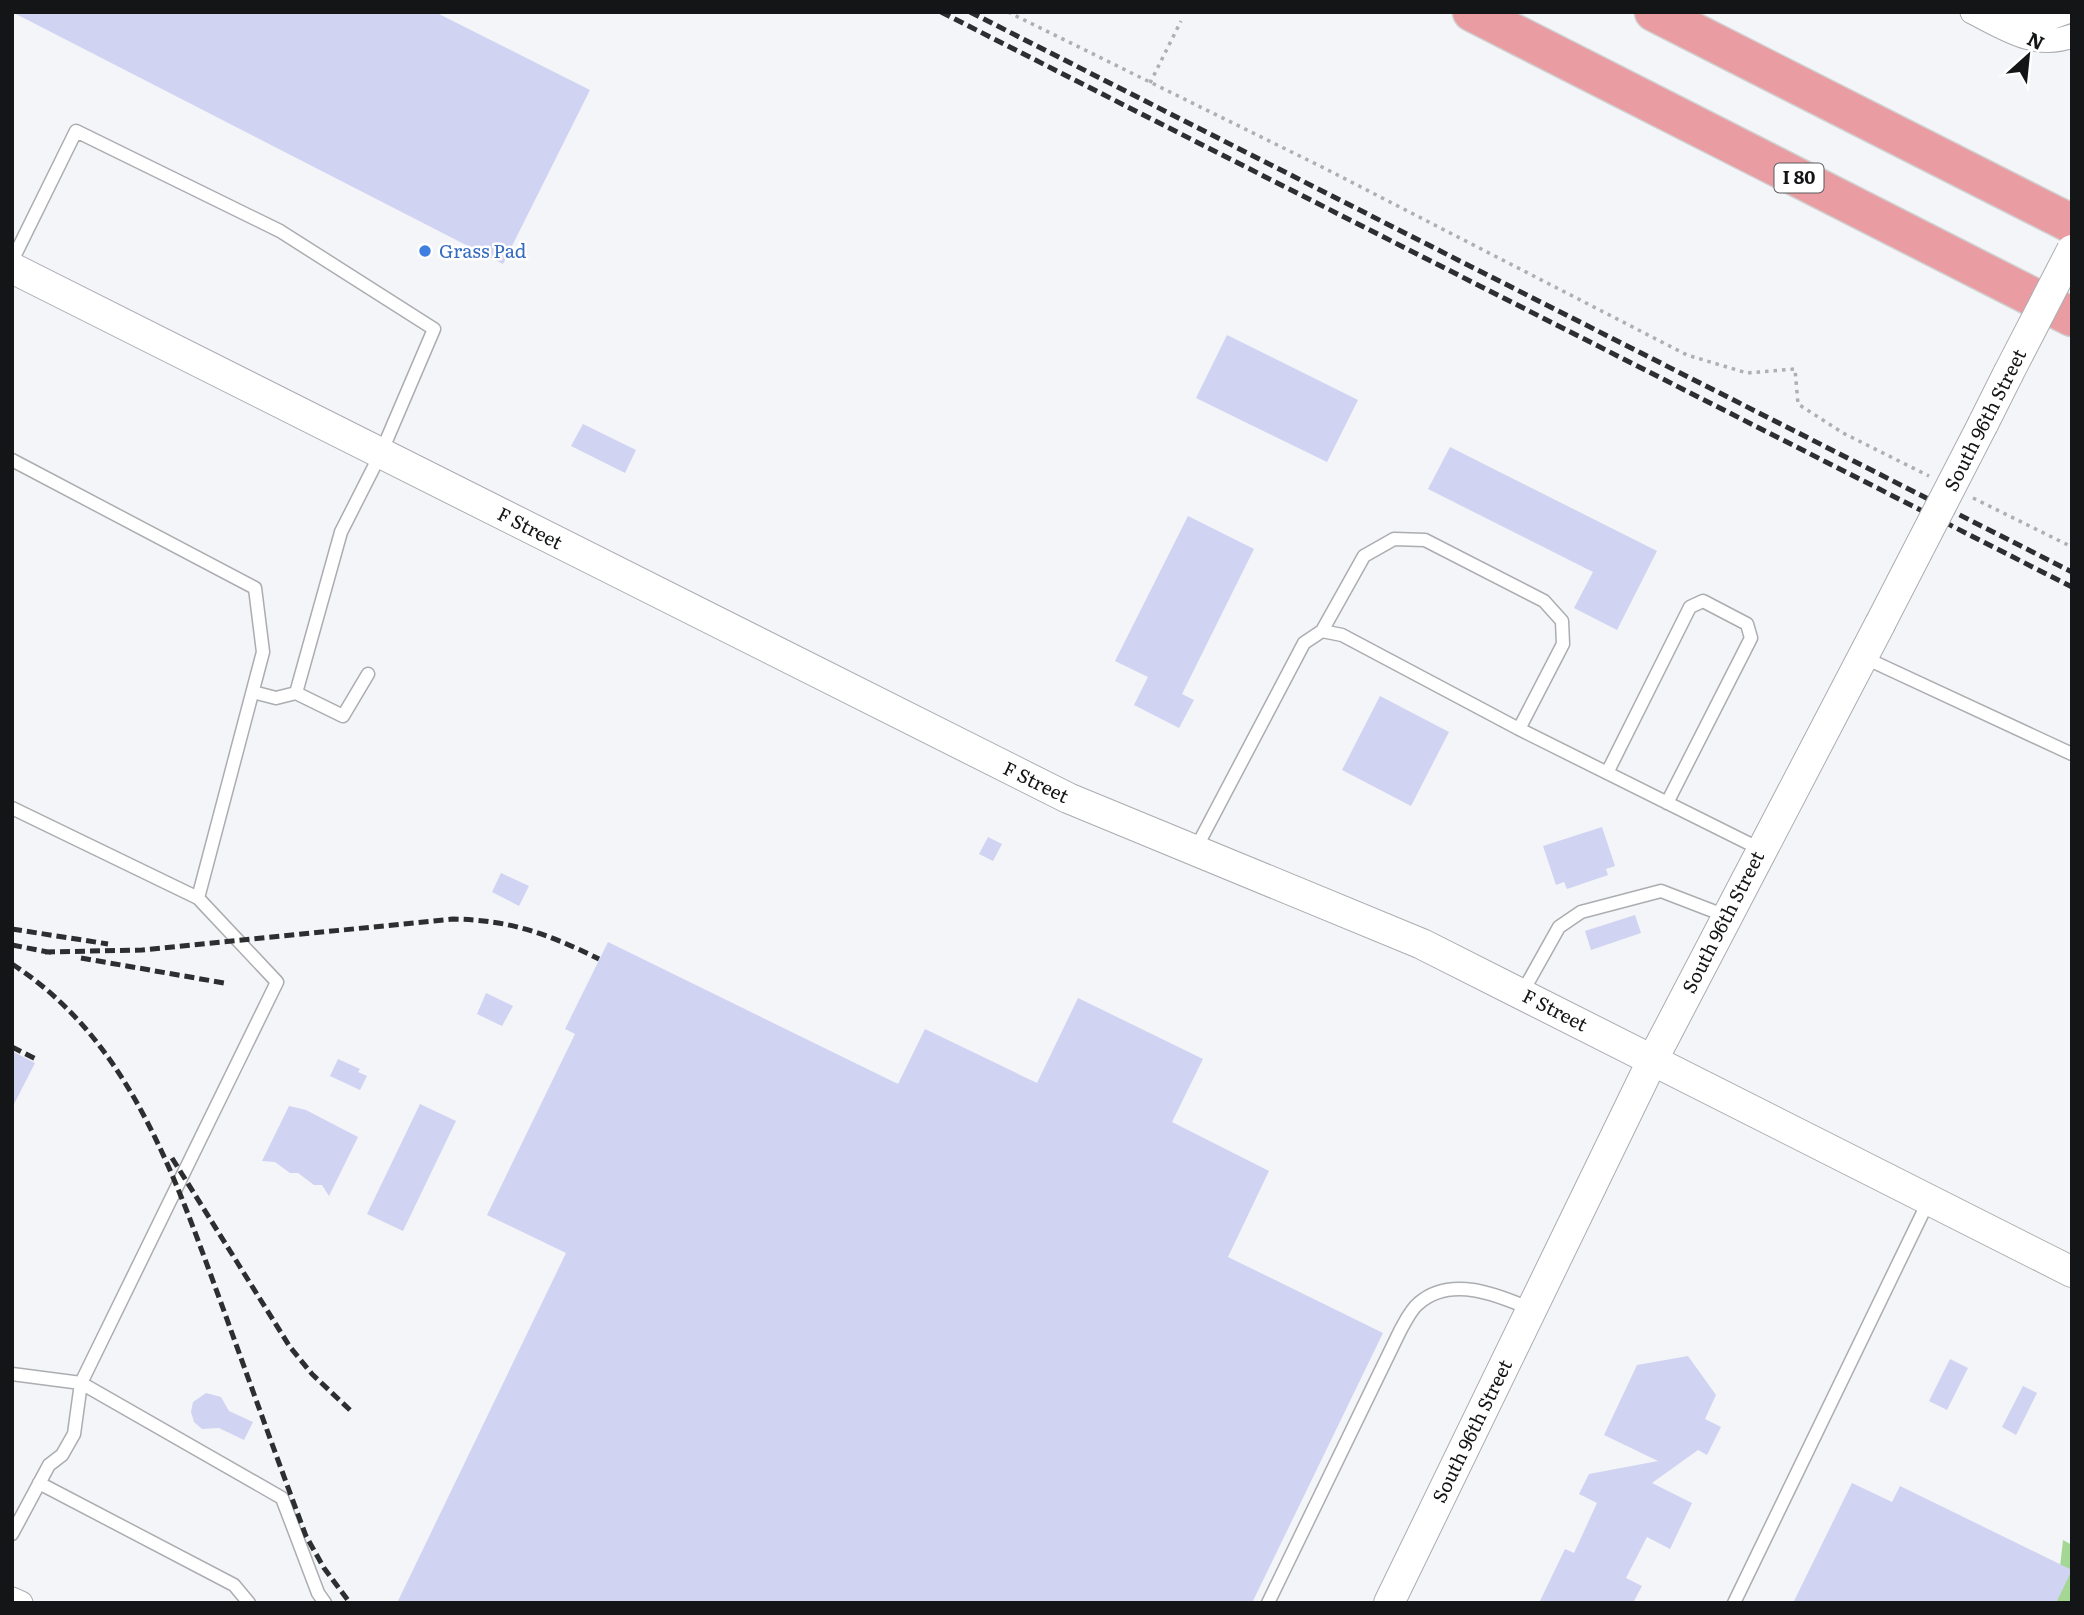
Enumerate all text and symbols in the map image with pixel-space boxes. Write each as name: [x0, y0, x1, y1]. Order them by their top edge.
north arrow: [1993, 21, 2063, 91]
text: N: [2023, 24, 2050, 56]
road number: I 80: [1774, 163, 1824, 192]
place label: Grass Pad: [439, 236, 527, 264]
marker: Grass Pad: [417, 243, 433, 259]
street label: South 96th Street: [1936, 343, 2032, 496]
street label: F Street: [493, 499, 568, 556]
street label: F Street: [999, 753, 1074, 809]
street label: South 96th Street: [1674, 845, 1770, 998]
street label: F Street: [1518, 981, 1593, 1038]
street label: South 96th Street: [1424, 1354, 1518, 1507]

